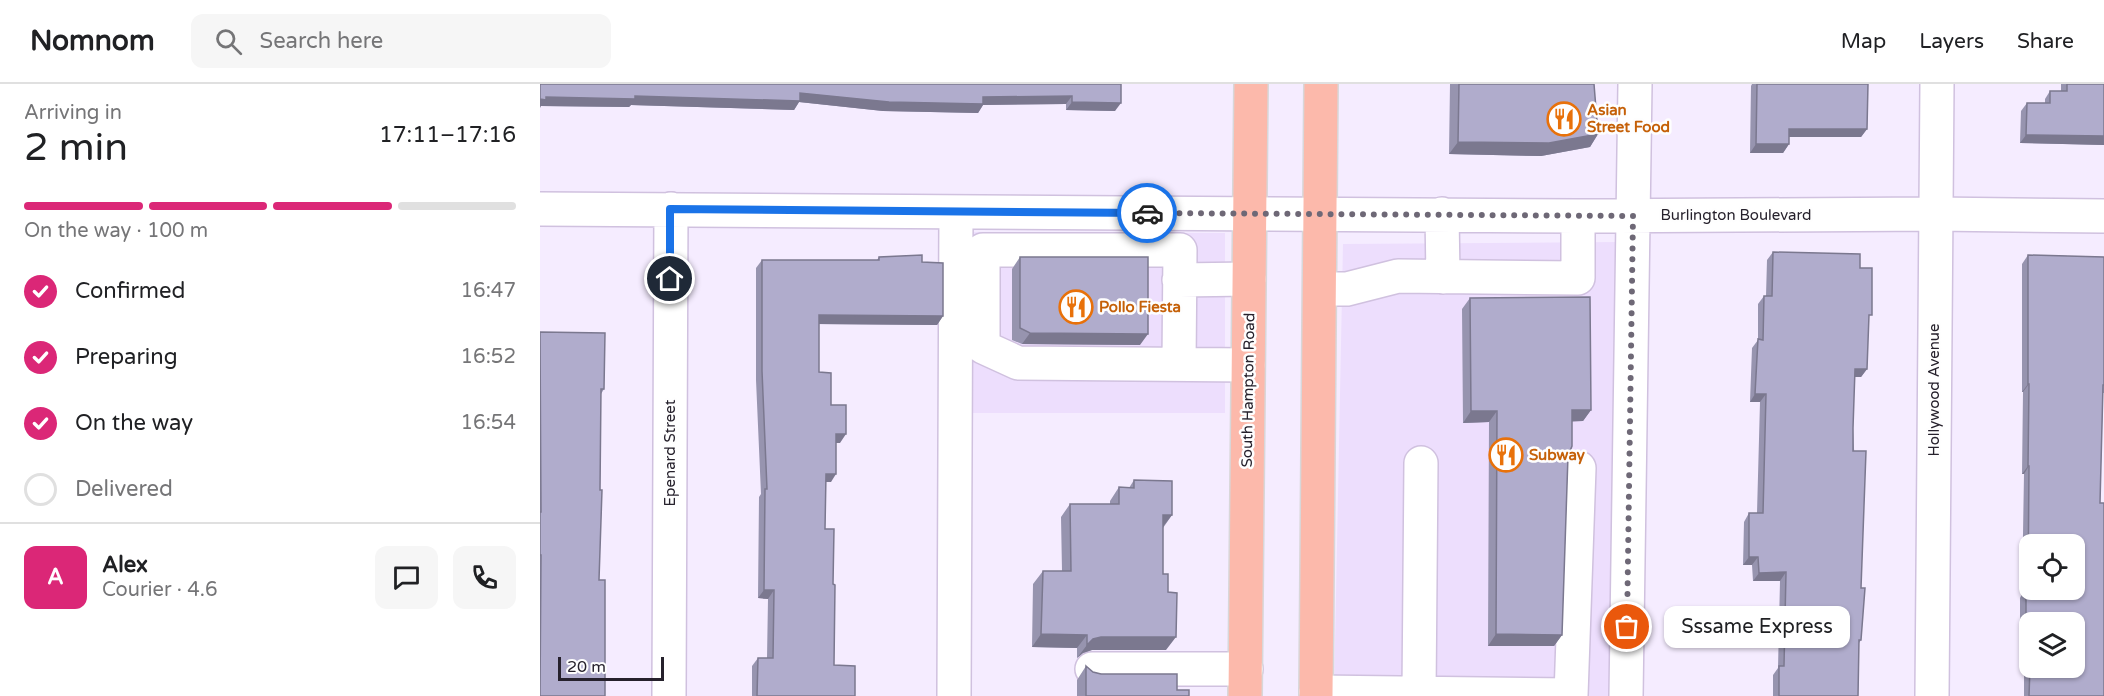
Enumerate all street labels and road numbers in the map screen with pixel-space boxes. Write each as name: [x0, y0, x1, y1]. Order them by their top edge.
street label: Burlington Boulevard: [1660, 206, 1812, 224]
street label: South Hampton Road: [1238, 313, 1258, 467]
street label: Hollywood Avenue: [1925, 324, 1943, 456]
street label: Epenard Street: [661, 399, 679, 506]

